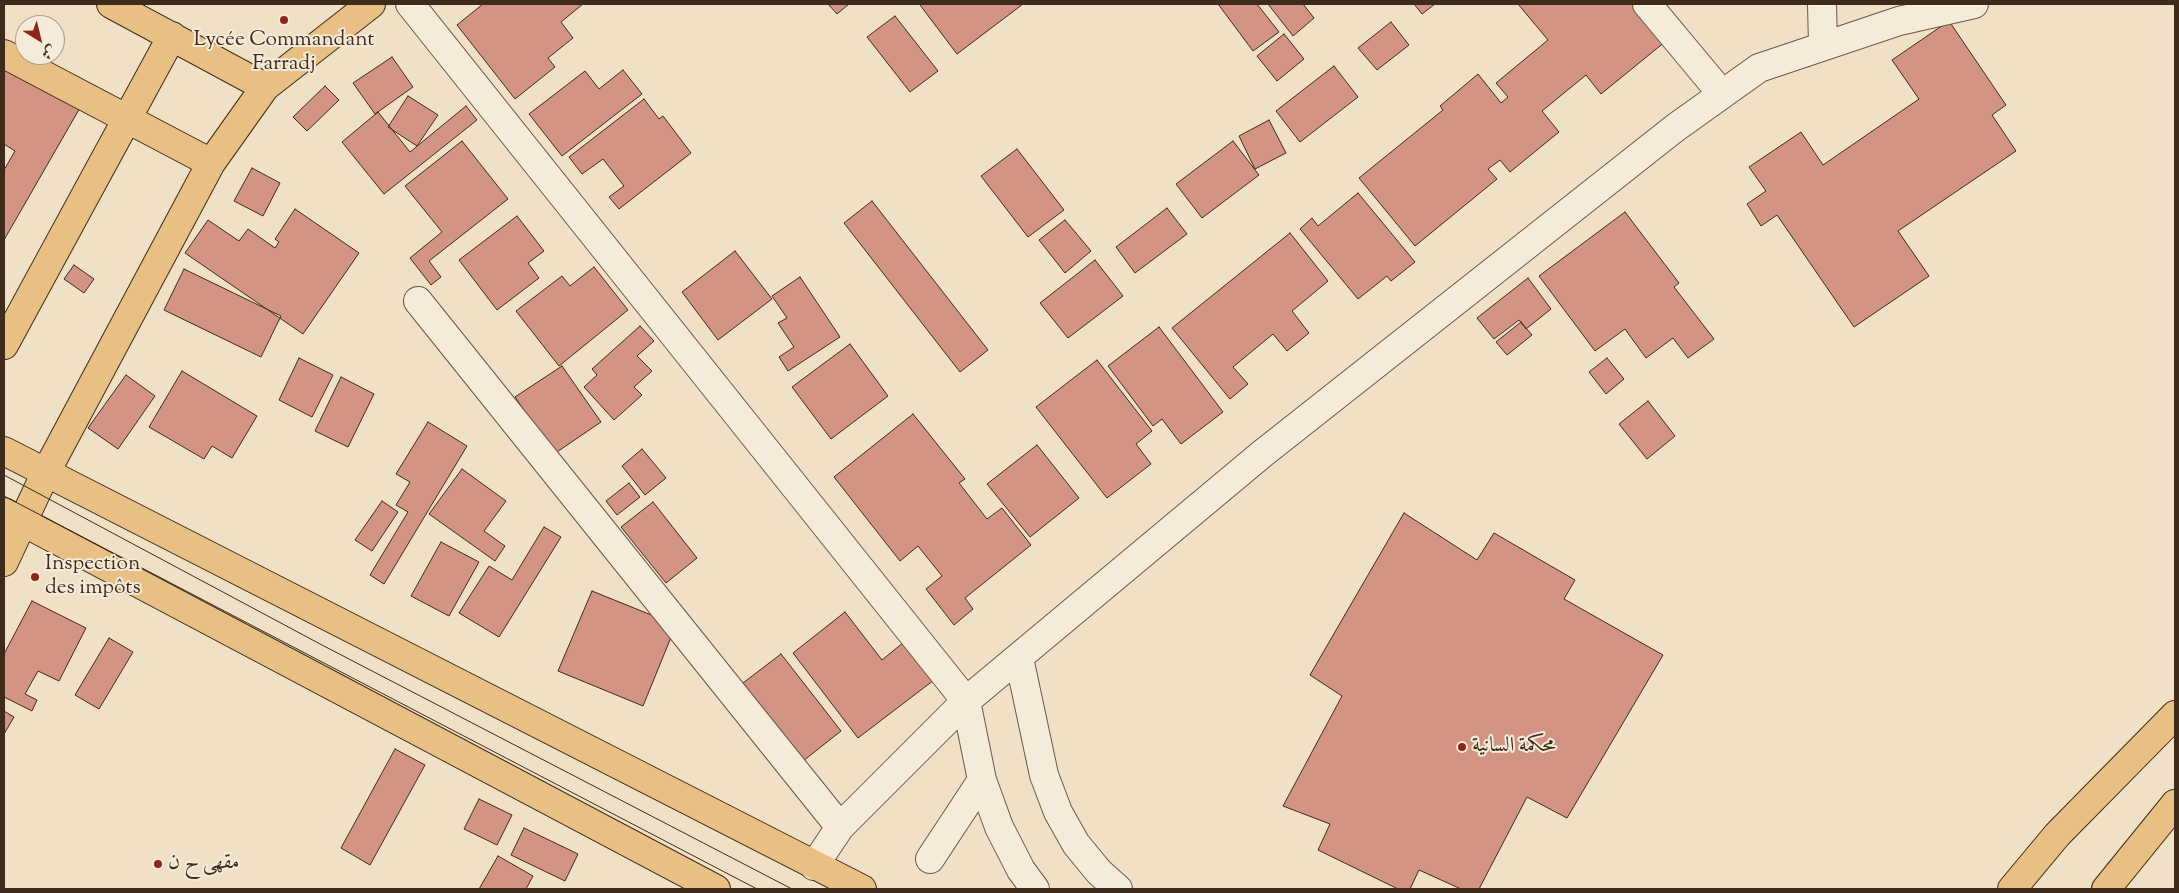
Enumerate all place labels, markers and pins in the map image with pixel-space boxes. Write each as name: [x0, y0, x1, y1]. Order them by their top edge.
marker: Lycée Commandant Farradj: [278, 14, 290, 26]
place label: Lycée Commandant Farradj: [193, 28, 375, 78]
place label: Inspection des impôts: [45, 552, 141, 602]
marker: Inspection des impôts: [29, 571, 41, 583]
place label: محكمة السانية: [1472, 734, 1556, 760]
marker: محكمة السانية: [1456, 741, 1468, 753]
place label: مقهى ح ن: [168, 851, 239, 877]
marker: مقهى ح ن: [152, 858, 164, 870]

